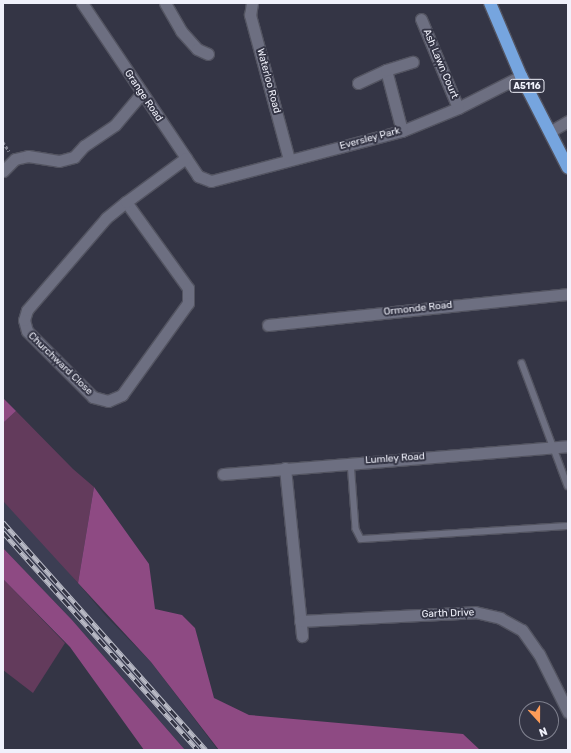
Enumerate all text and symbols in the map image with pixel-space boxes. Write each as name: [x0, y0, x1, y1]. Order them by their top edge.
street label: Ash Lawn Court: [420, 28, 460, 100]
street label: Waterloo Road: [254, 47, 282, 115]
street label: Grange Road: [121, 68, 165, 124]
road number: A5116: [509, 79, 545, 93]
street label: Eversley Park: [338, 125, 402, 153]
street label: Ormonde Road: [383, 299, 453, 319]
street label: Churchward Close: [25, 330, 95, 398]
street label: Lumley Road: [365, 451, 425, 467]
street label: Garth Drive: [421, 607, 475, 621]
north arrow: [519, 701, 559, 741]
text: N: [537, 724, 549, 739]

